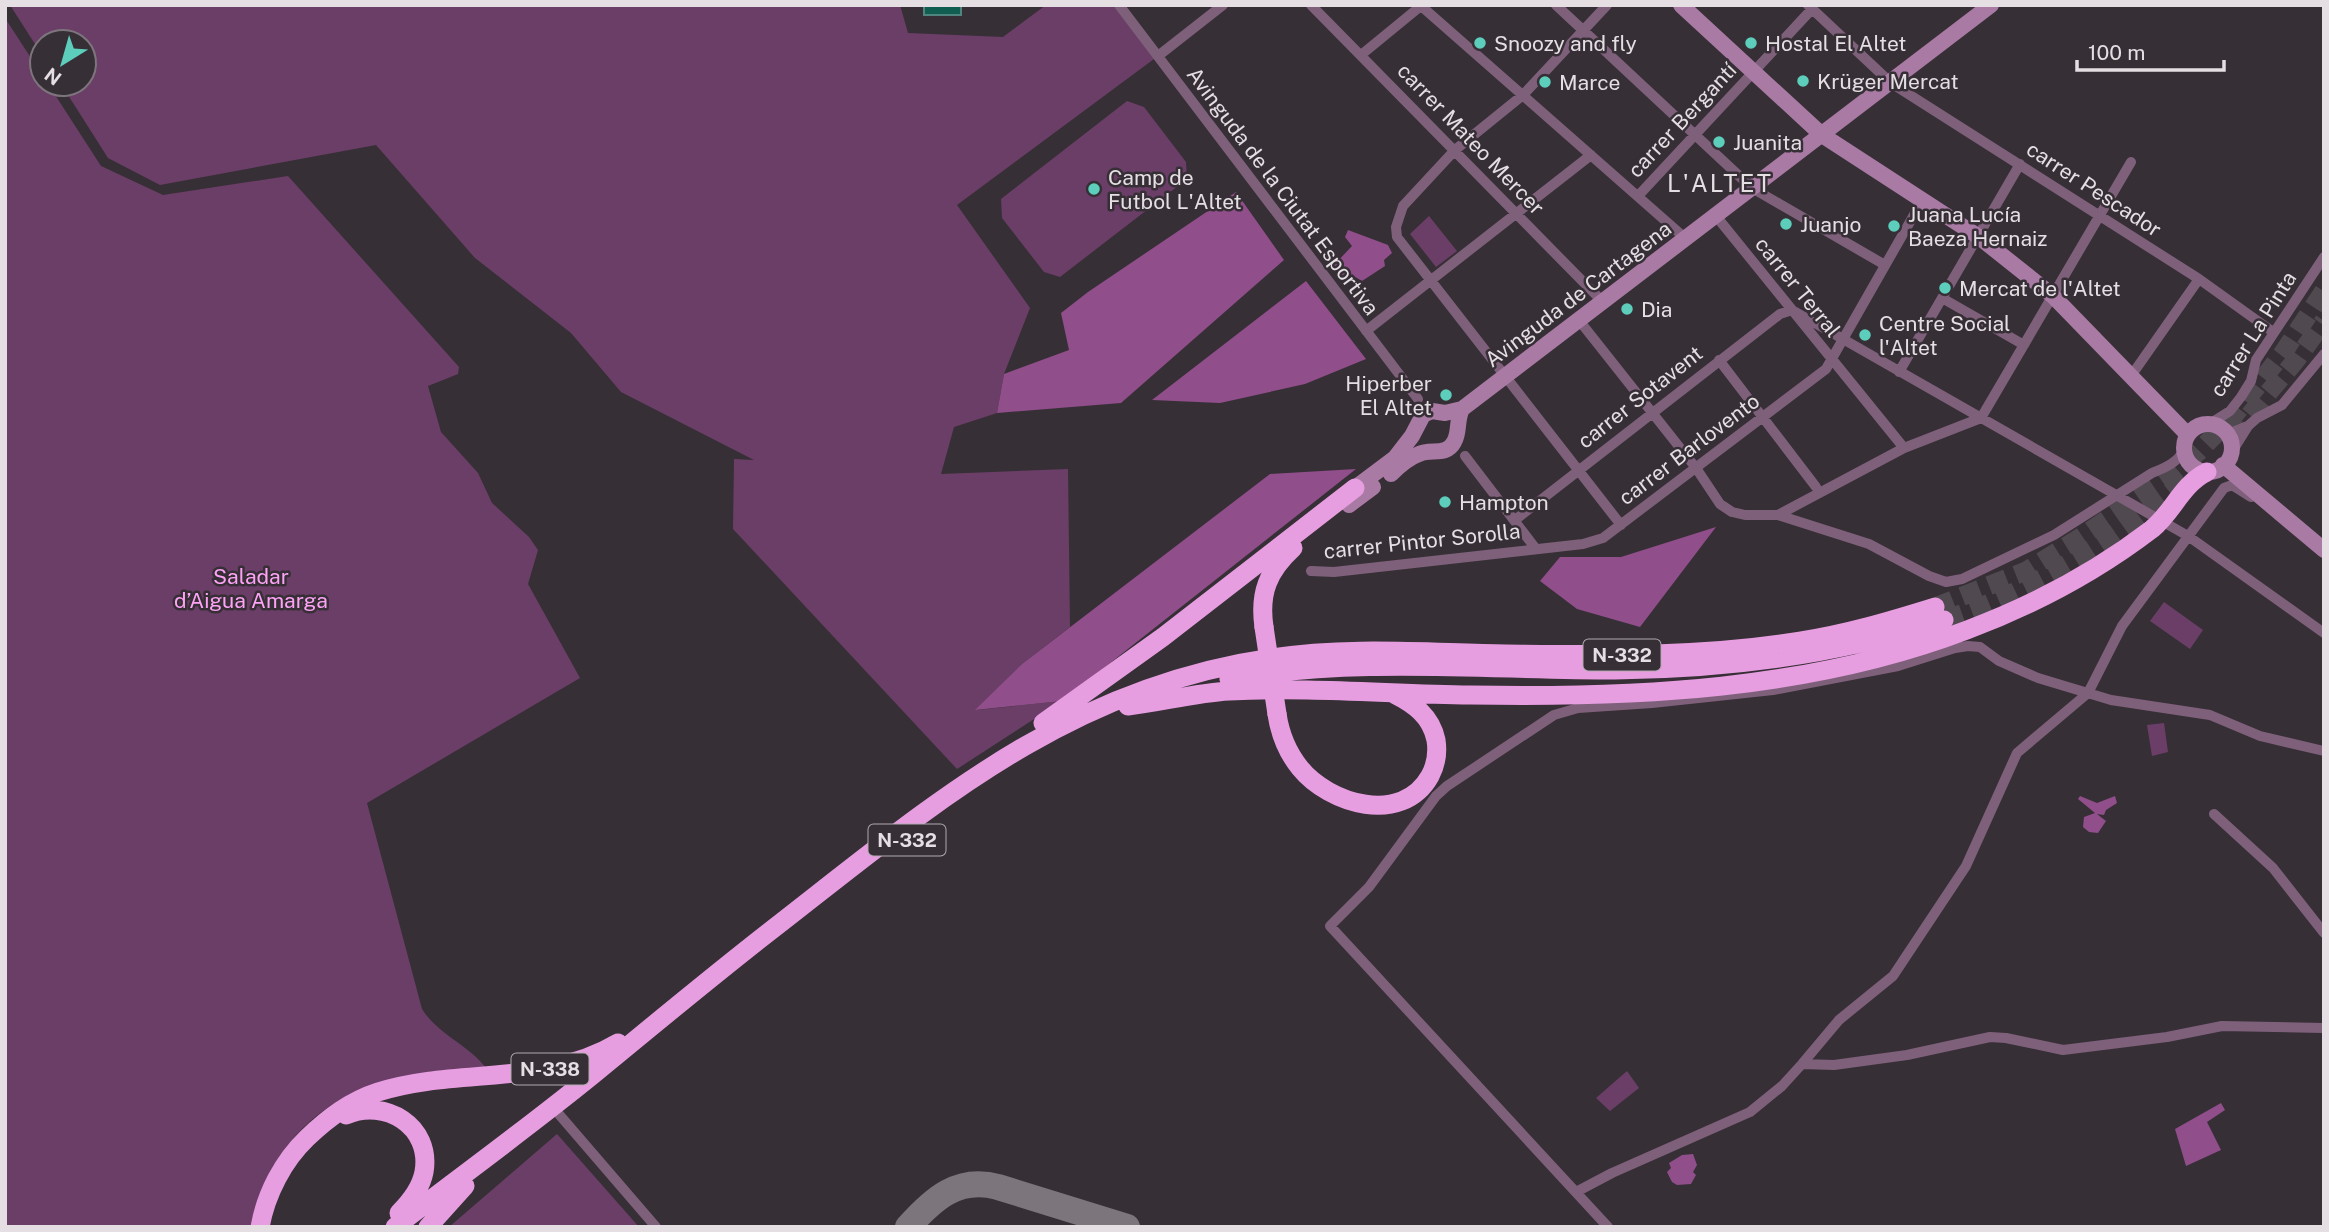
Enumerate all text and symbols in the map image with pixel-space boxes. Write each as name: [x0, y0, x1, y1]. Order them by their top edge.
north arrow: [28, 28, 98, 98]
scale bar: [2077, 28, 2224, 72]
place label: Snoozy and fly: [1494, 31, 1637, 56]
place label: Hostal El Altet: [1765, 31, 1906, 56]
marker: Snoozy and fly: [1472, 35, 1488, 51]
marker: Hostal El Altet: [1743, 35, 1759, 51]
text: 100 m: [2088, 40, 2145, 65]
street label: carrer Bergantí: [1623, 57, 1742, 182]
street label: carrer Mateo Mercer: [1392, 58, 1550, 220]
street label: Avinguda de la Ciutat Esportiva: [1182, 62, 1384, 320]
text: N: [40, 63, 65, 90]
place label: Krüger Mercat: [1817, 69, 1959, 94]
place label: Marce: [1559, 70, 1620, 95]
marker: Krüger Mercat: [1795, 73, 1811, 89]
marker: Marce: [1537, 74, 1553, 90]
place label: Juanita: [1733, 130, 1802, 155]
marker: Juanita: [1711, 134, 1727, 150]
street label: carrer Pescador: [2022, 136, 2166, 242]
place label: Camp de Futbol L'Altet: [1108, 165, 1242, 214]
district label: L'ALTET: [1667, 169, 1773, 197]
marker: Camp de Futbol L'Altet: [1086, 181, 1102, 197]
place label: Juana Lucía Baeza Hernaiz: [1908, 202, 2047, 251]
place label: Juanjo: [1800, 212, 1861, 237]
street label: Avinguda de Cartagena: [1480, 216, 1676, 372]
marker: Juanjo: [1778, 216, 1794, 232]
marker: Juana Lucía Baeza Hernaiz: [1886, 218, 1902, 234]
street label: carrer Terral: [1750, 232, 1846, 342]
street label: carrer La Pinta: [2205, 267, 2301, 401]
place label: Mercat de l'Altet: [1959, 276, 2121, 301]
marker: Mercat de l'Altet: [1937, 280, 1953, 296]
place label: Dia: [1641, 297, 1672, 322]
marker: Dia: [1619, 301, 1635, 317]
place label: Centre Social l'Altet: [1879, 311, 2010, 360]
marker: Centre Social l'Altet: [1857, 327, 1873, 343]
street label: carrer Sotavent: [1573, 341, 1707, 453]
place label: Hiperber El Altet: [1345, 371, 1432, 420]
marker: Hiperber El Altet: [1438, 387, 1454, 403]
street label: carrer Barlovento: [1614, 388, 1764, 510]
place label: Hampton: [1459, 490, 1549, 515]
marker: Hampton: [1437, 494, 1453, 510]
street label: carrer Pintor Sorolla: [1322, 518, 1522, 564]
park label: Saladar d’Aigua Amarga: [174, 564, 328, 613]
road number: N-332: [1584, 640, 1660, 670]
road number: N-332: [869, 824, 946, 856]
road number: N-338: [512, 1054, 588, 1084]

